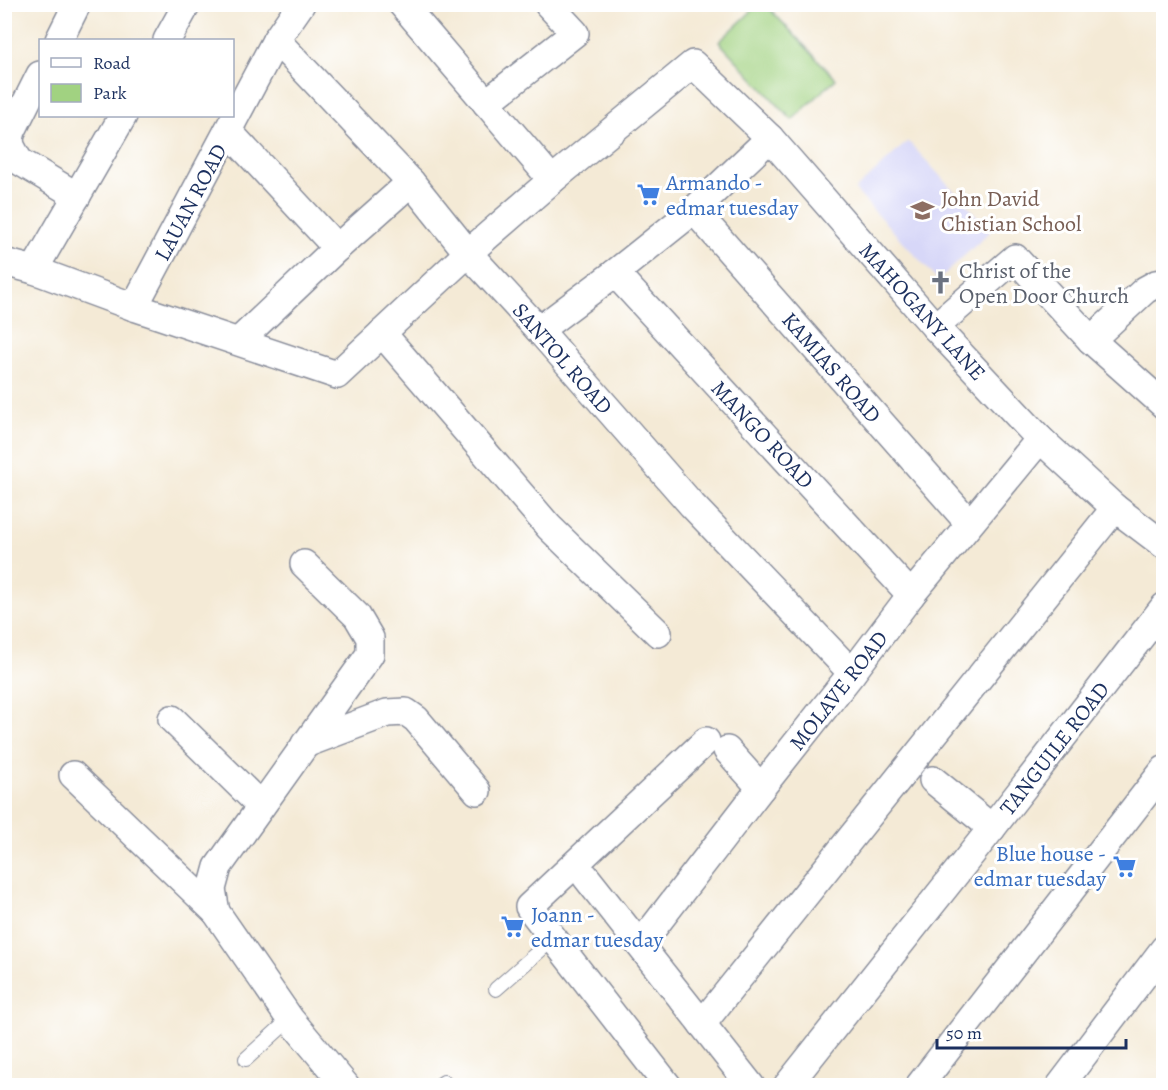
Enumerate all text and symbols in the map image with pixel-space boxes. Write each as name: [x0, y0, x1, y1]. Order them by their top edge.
legend: [39, 39, 234, 117]
text: Road: [93, 51, 131, 75]
text: Park: [93, 81, 127, 105]
street label: LAUAN ROAD: [147, 139, 234, 266]
place label: Armando - edmar tuesday: [665, 168, 799, 223]
supermarket icon: Armando - edmar tuesday: [635, 182, 661, 208]
place label: John David Chistian School: [941, 184, 1081, 239]
school or university icon: John David Chistian School: [910, 198, 936, 224]
street label: MAHOGANY LANE: [852, 236, 992, 387]
place label: Christ of the Open Door Church: [959, 256, 1129, 311]
church icon: Christ of the Open Door Church: [928, 270, 954, 296]
street label: SANTOL ROAD: [505, 296, 619, 421]
street label: KAMIAS ROAD: [775, 306, 888, 430]
street label: MANGO ROAD: [704, 374, 820, 495]
street label: MOLAVE ROAD: [782, 624, 895, 757]
street label: TANGUILE ROAD: [993, 675, 1117, 822]
place label: Blue house - edmar tuesday: [974, 839, 1106, 894]
supermarket icon: Blue house - edmar tuesday: [1111, 853, 1137, 879]
place label: Joann - edmar tuesday: [531, 900, 664, 955]
supermarket icon: Joann - edmar tuesday: [500, 914, 526, 940]
scale bar: [937, 1012, 1126, 1050]
text: 50 m: [946, 1021, 982, 1045]

